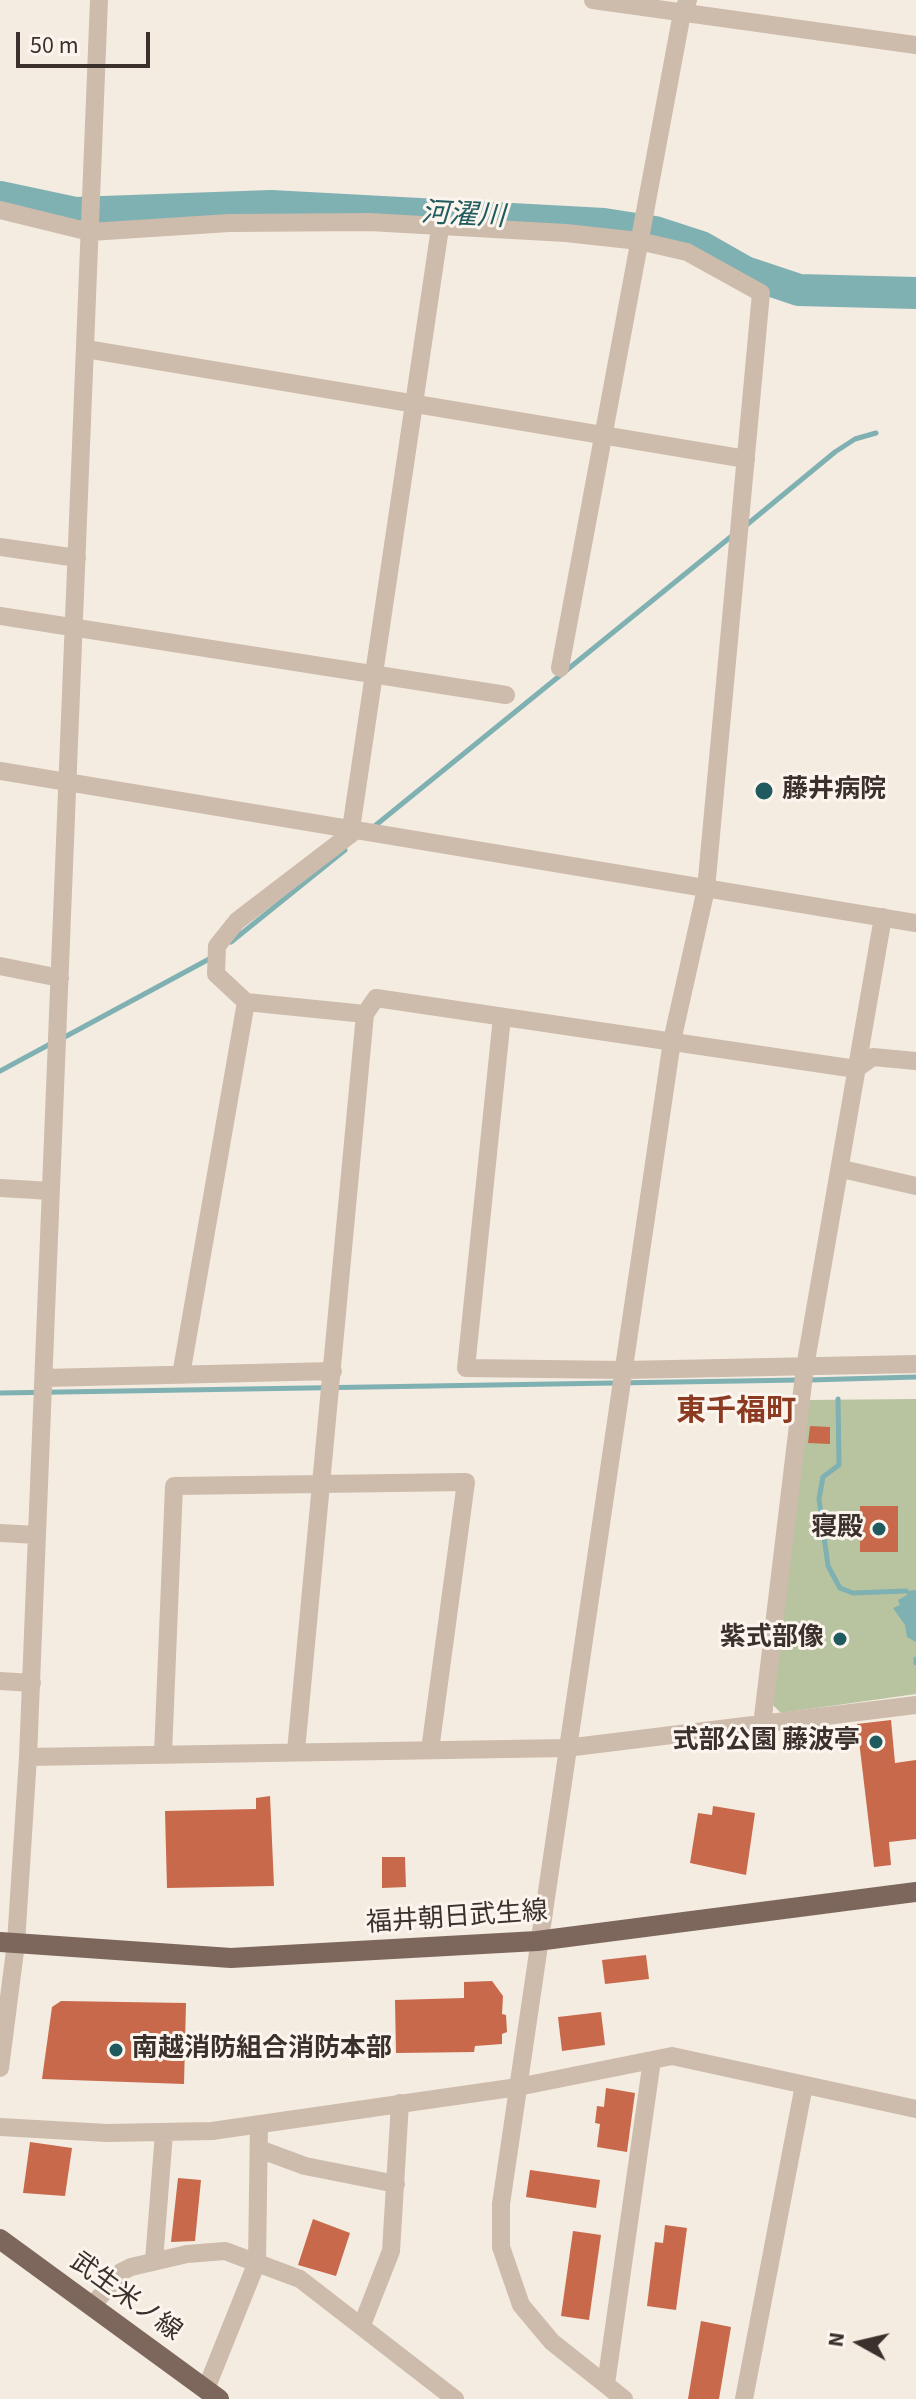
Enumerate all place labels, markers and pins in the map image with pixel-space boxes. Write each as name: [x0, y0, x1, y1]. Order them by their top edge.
place label: 藤井病院: [782, 775, 886, 807]
marker: 藤井病院: [753, 780, 775, 802]
place label: 寝殿: [811, 1513, 863, 1545]
marker: 寝殿: [870, 1520, 888, 1538]
place label: 紫式部像: [720, 1623, 824, 1655]
marker: 紫式部像: [831, 1630, 849, 1648]
place label: 式部公園 藤波亭: [673, 1726, 860, 1758]
marker: 式部公園 藤波亭: [867, 1733, 885, 1751]
place label: 南越消防組合消防本部: [132, 2034, 392, 2066]
marker: 南越消防組合消防本部: [107, 2041, 125, 2059]

